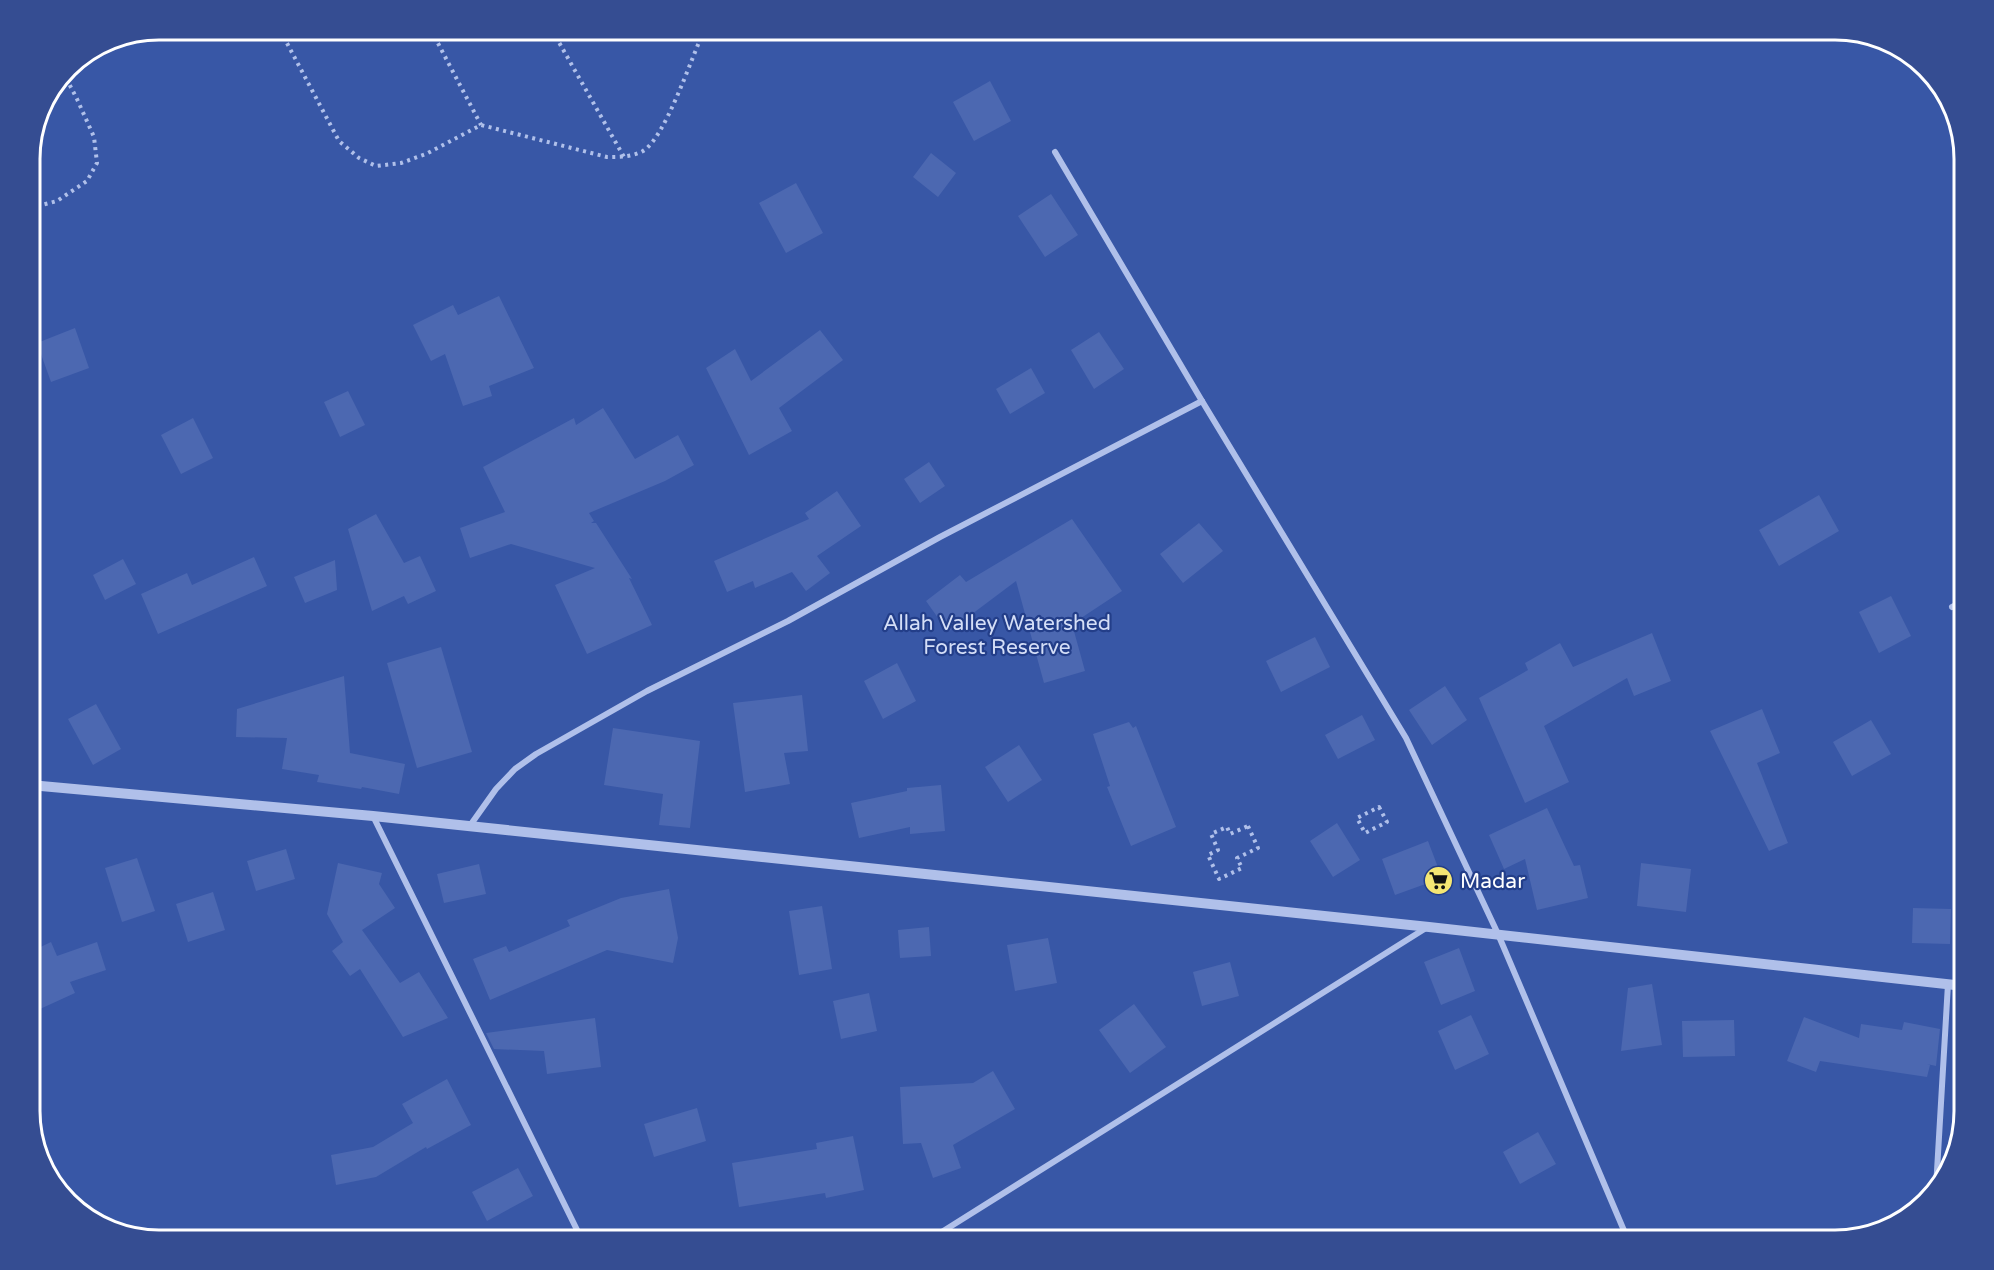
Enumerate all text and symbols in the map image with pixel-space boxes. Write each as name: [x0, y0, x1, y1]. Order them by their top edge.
park label: Allah Valley Watershed Forest Reserve: [883, 611, 1111, 660]
supermarket icon: Madar: [1423, 865, 1455, 897]
place label: Madar: [1460, 869, 1525, 894]

